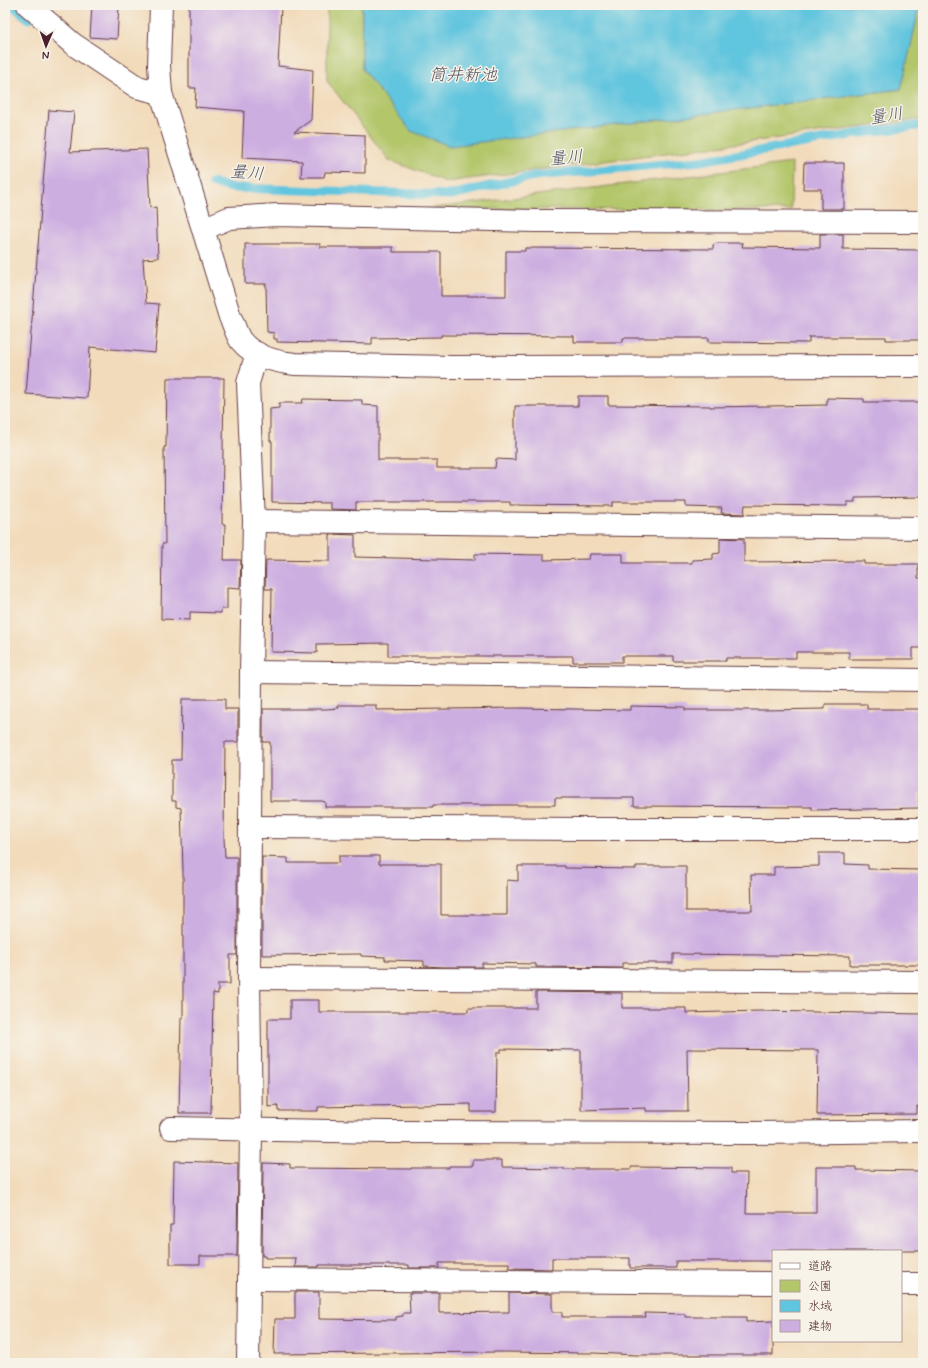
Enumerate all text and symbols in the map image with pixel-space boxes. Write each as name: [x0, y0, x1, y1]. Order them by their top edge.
north arrow: [26, 26, 66, 66]
text: N: [42, 48, 50, 62]
water label: 筒井新池: [429, 64, 498, 86]
water label: 量川: [868, 102, 905, 130]
water label: 量川: [548, 146, 584, 170]
water label: 量川: [229, 161, 265, 185]
legend: [772, 1250, 902, 1342]
text: 道路: [808, 1259, 832, 1275]
text: 公園: [808, 1279, 832, 1295]
text: 水域: [808, 1299, 832, 1315]
text: 建物: [808, 1319, 832, 1335]

